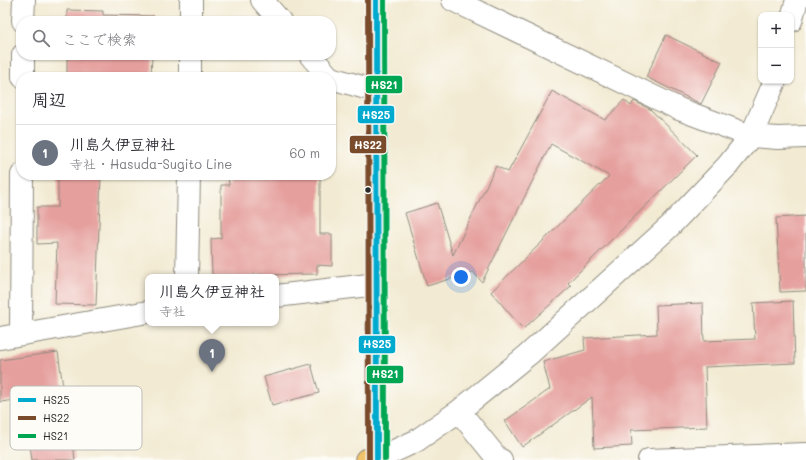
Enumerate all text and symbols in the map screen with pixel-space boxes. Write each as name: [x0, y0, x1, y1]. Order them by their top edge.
map controls: [758, 12, 794, 84]
button: +: [758, 12, 794, 48]
search box: [16, 16, 336, 60]
icon: search: [30, 27, 52, 49]
text: ここで検索: [62, 29, 137, 49]
button: −: [758, 48, 794, 84]
line badge: HS21: [365, 75, 403, 94]
text: HS21: [371, 77, 397, 92]
text: 周辺: [32, 88, 66, 110]
line badge: HS25: [357, 105, 395, 124]
text: HS25: [362, 107, 391, 122]
text: 川島久伊豆神社: [70, 134, 175, 154]
line badge: HS22: [349, 135, 387, 154]
text: HS22: [354, 137, 382, 152]
text: 1: [42, 144, 48, 161]
text: 60 m: [290, 144, 320, 161]
text: 寺社 · Hasuda-Sugito Line: [70, 155, 232, 172]
unlabelled marker: [363, 185, 373, 195]
your location: [451, 267, 471, 287]
popup: [145, 274, 279, 326]
text: 川島久伊豆神社: [159, 281, 265, 301]
text: 寺社: [159, 302, 186, 319]
line badge: HS25: [358, 335, 396, 354]
text: HS25: [363, 336, 392, 351]
pin: 1: [199, 339, 225, 372]
line badge: HS21: [366, 365, 404, 384]
text: HS21: [372, 366, 398, 381]
legend: [10, 386, 142, 450]
text: HS25: [43, 392, 70, 407]
text: HS22: [43, 410, 69, 425]
text: HS21: [43, 428, 68, 443]

